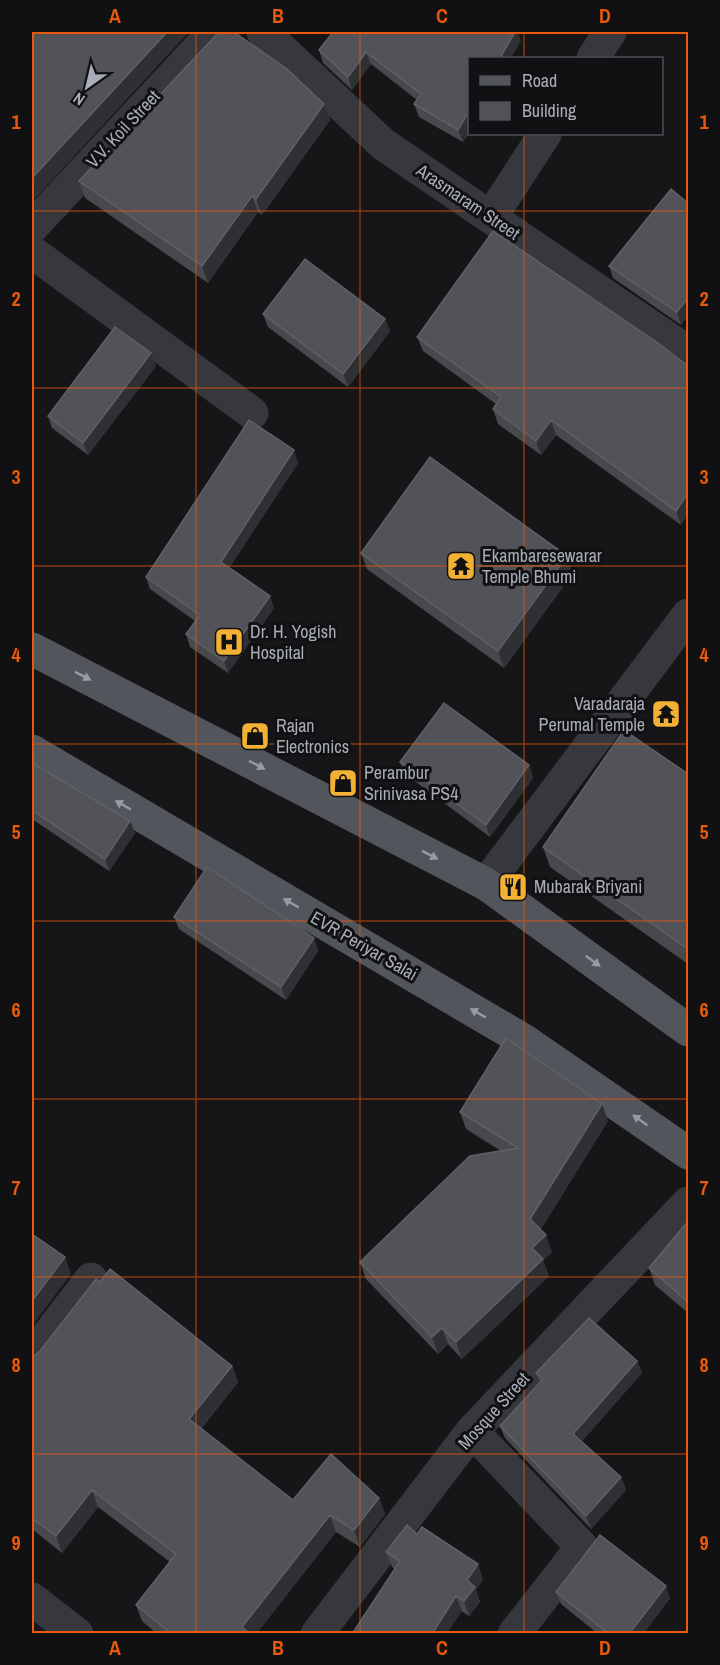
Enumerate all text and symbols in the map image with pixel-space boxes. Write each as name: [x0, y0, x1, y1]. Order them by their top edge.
text: A: [109, 2, 121, 29]
text: B: [272, 2, 284, 29]
text: C: [436, 2, 448, 29]
text: D: [599, 2, 611, 29]
north arrow: [57, 57, 117, 117]
legend: [468, 57, 663, 135]
text: Road: [522, 68, 557, 93]
street label: V.V. Koil Street: [80, 84, 165, 173]
text: N: [69, 88, 89, 111]
text: Building: [522, 98, 577, 123]
text: 1: [11, 108, 21, 135]
text: 1: [699, 108, 709, 135]
street label: Arasmaram Street: [411, 157, 525, 245]
text: 2: [11, 285, 21, 312]
text: 2: [699, 285, 709, 312]
text: 3: [11, 463, 21, 490]
text: 3: [699, 463, 709, 490]
place label: Ekambaresewarar Temple Bhumi: [482, 543, 602, 589]
temple icon: Ekambaresewarar Temple Bhumi: [445, 550, 477, 582]
place label: Dr. H. Yogish Hospital: [250, 619, 336, 665]
hospital icon: Dr. H. Yogish Hospital: [213, 626, 245, 658]
text: 4: [11, 641, 21, 668]
text: 4: [699, 641, 709, 668]
one-way arrow: [75, 671, 92, 681]
place label: Varadaraja Perumal Temple: [539, 691, 645, 737]
temple icon: Varadaraja Perumal Temple: [650, 698, 682, 730]
place label: Rajan Electronics: [276, 713, 349, 759]
shop icon: Rajan Electronics: [239, 720, 271, 752]
one-way arrow: [248, 760, 265, 770]
place label: Perambur Srinivasa PS4: [364, 760, 458, 806]
shop icon: Perambur Srinivasa PS4: [327, 767, 359, 799]
one-way arrow: [115, 799, 131, 810]
text: 5: [11, 818, 21, 845]
text: 5: [699, 818, 709, 845]
one-way arrow: [421, 849, 439, 859]
restaurant icon: Mubarak Briyani: [497, 871, 529, 903]
place label: Mubarak Briyani: [534, 874, 642, 899]
one-way arrow: [283, 898, 299, 909]
street label: EVR Periyar Salai: [306, 905, 422, 986]
one-way arrow: [584, 955, 600, 967]
text: 6: [11, 996, 21, 1023]
text: 6: [699, 996, 709, 1023]
one-way arrow: [470, 1007, 486, 1018]
one-way arrow: [633, 1114, 649, 1126]
text: 7: [11, 1174, 21, 1201]
text: 7: [699, 1174, 709, 1201]
text: 8: [11, 1351, 21, 1378]
text: 8: [699, 1351, 709, 1378]
street label: Mosque Street: [452, 1367, 535, 1455]
text: 9: [11, 1529, 21, 1556]
text: 9: [699, 1529, 709, 1556]
text: A: [109, 1634, 121, 1661]
text: B: [272, 1634, 284, 1661]
text: C: [436, 1634, 448, 1661]
text: D: [599, 1634, 611, 1661]

